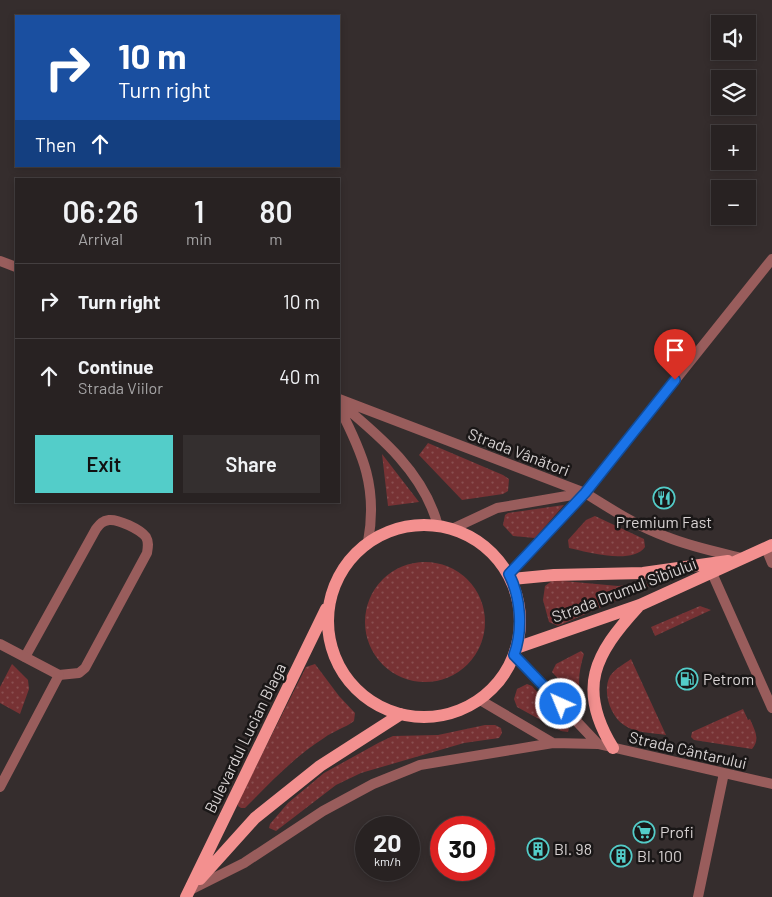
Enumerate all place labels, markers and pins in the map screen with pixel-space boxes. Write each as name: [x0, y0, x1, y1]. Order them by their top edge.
pin: [654, 329, 696, 380]
restaurant icon: Premium Fast: [652, 486, 676, 510]
place label: Premium Fast: [616, 512, 712, 531]
fuel station icon: Petrom: [675, 667, 699, 691]
place label: Petrom: [703, 669, 754, 688]
supermarket icon: Profi: [632, 820, 656, 844]
place label: Profi: [660, 822, 694, 841]
building icon: Bl. 98: [526, 837, 550, 861]
place label: Bl. 98: [554, 839, 592, 858]
building icon: Bl. 100: [609, 844, 633, 868]
place label: Bl. 100: [637, 846, 682, 865]

